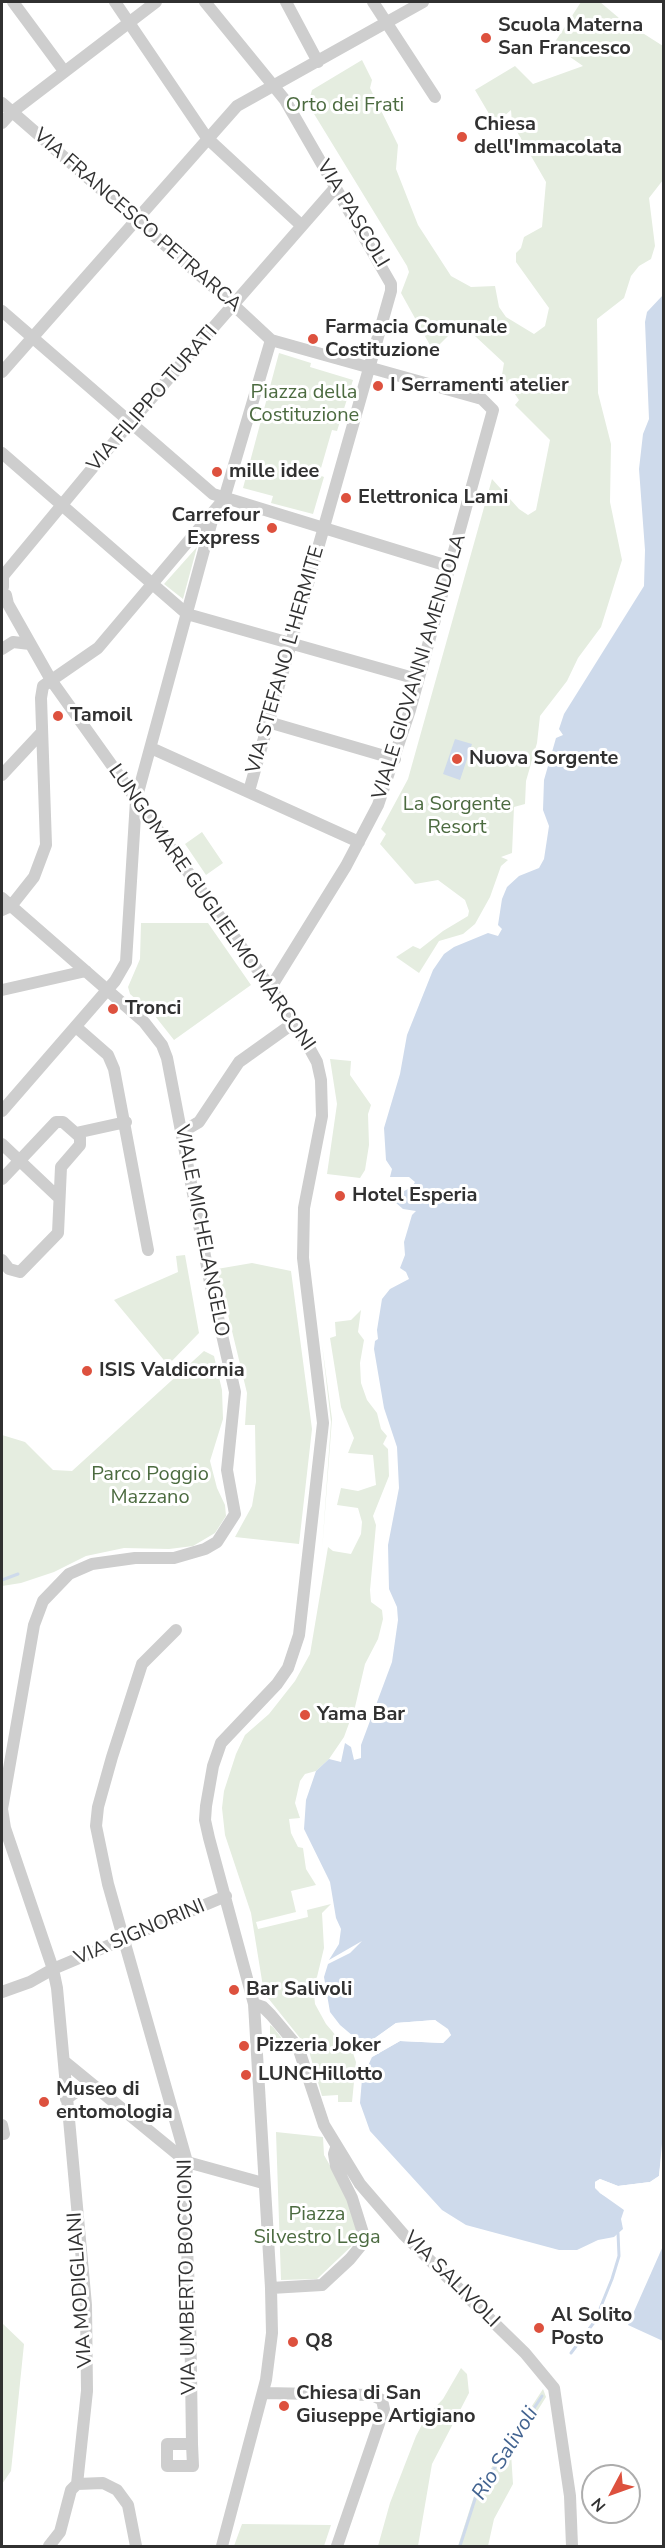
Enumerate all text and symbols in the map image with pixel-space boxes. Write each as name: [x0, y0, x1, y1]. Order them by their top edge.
place label: Scuola Materna San Francesco: [498, 14, 643, 61]
marker: Scuola Materna San Francesco: [479, 31, 493, 45]
park label: Orto dei Frati: [286, 94, 404, 118]
place label: Chiesa dell'Immacolata: [474, 113, 622, 160]
street label: VIA FRANCESCO PETRARCA: [28, 124, 246, 318]
marker: Chiesa dell'Immacolata: [455, 130, 469, 144]
street label: VIA PASCOLI: [311, 156, 393, 272]
place label: Farmacia Comunale Costituzione: [325, 316, 507, 363]
street label: VIA FILIPPO TURATI: [83, 321, 223, 477]
marker: Farmacia Comunale Costituzione: [306, 332, 320, 346]
place label: I Serramenti atelier: [390, 374, 569, 398]
marker: I Serramenti atelier: [371, 379, 385, 393]
park label: Piazza della Costituzione: [249, 381, 359, 428]
place label: mille idee: [229, 460, 319, 484]
marker: mille idee: [210, 465, 224, 479]
place label: Elettronica Lami: [358, 486, 508, 510]
marker: Elettronica Lami: [339, 491, 353, 505]
place label: Carrefour Express: [172, 504, 260, 551]
marker: Carrefour Express: [265, 521, 279, 535]
street label: VIALE GIOVANNI AMENDOLA: [368, 531, 472, 803]
street label: VIA STEFANO L'HERMITE: [242, 544, 330, 776]
place label: Tamoil: [70, 704, 132, 728]
marker: Tamoil: [51, 709, 65, 723]
place label: Nuova Sorgente: [469, 747, 618, 771]
marker: Nuova Sorgente: [450, 752, 464, 766]
street label: LUNGOMARE GUGLIELMO MARCONI: [102, 760, 320, 1056]
park label: La Sorgente Resort: [403, 793, 511, 840]
place label: Tronci: [125, 997, 181, 1021]
marker: Tronci: [106, 1002, 120, 1016]
street label: VIALE MICHELANGELO: [169, 1123, 233, 1339]
place label: Hotel Esperia: [352, 1184, 477, 1208]
marker: Hotel Esperia: [333, 1189, 347, 1203]
place label: ISIS Valdicornia: [99, 1359, 245, 1383]
marker: ISIS Valdicornia: [80, 1364, 94, 1378]
park label: Parco Poggio Mazzano: [91, 1463, 209, 1510]
place label: Yama Bar: [317, 1703, 405, 1727]
marker: Yama Bar: [298, 1708, 312, 1722]
street label: VIA SIGNORINI: [71, 1895, 209, 1971]
place label: Bar Salivoli: [246, 1978, 352, 2002]
marker: Bar Salivoli: [227, 1983, 241, 1997]
place label: Pizzeria Joker: [256, 2034, 381, 2058]
marker: Pizzeria Joker: [237, 2039, 251, 2053]
place label: LUNCHillotto: [258, 2063, 383, 2087]
marker: LUNCHillotto: [239, 2068, 253, 2082]
place label: Museo di entomologia: [56, 2078, 173, 2125]
marker: Museo di entomologia: [37, 2095, 51, 2109]
street label: VIA UMBERTO BOCCIONI: [174, 2159, 202, 2395]
park label: Piazza Silvestro Lega: [254, 2203, 380, 2250]
street label: VIA MODIGLIANI: [64, 2211, 98, 2369]
street label: VIA SALIVOLI: [398, 2227, 504, 2333]
place label: Al Solito Posto: [551, 2304, 632, 2351]
marker: Al Solito Posto: [532, 2321, 546, 2335]
place label: Q8: [305, 2330, 333, 2354]
marker: Q8: [286, 2335, 300, 2349]
place label: Chiesa di San Giuseppe Artigiano: [296, 2382, 476, 2429]
marker: Chiesa di San Giuseppe Artigiano: [277, 2399, 291, 2413]
water label: Rio Salivoli: [468, 2403, 544, 2505]
north arrow: [581, 2464, 641, 2524]
text: N: [587, 2493, 611, 2516]

